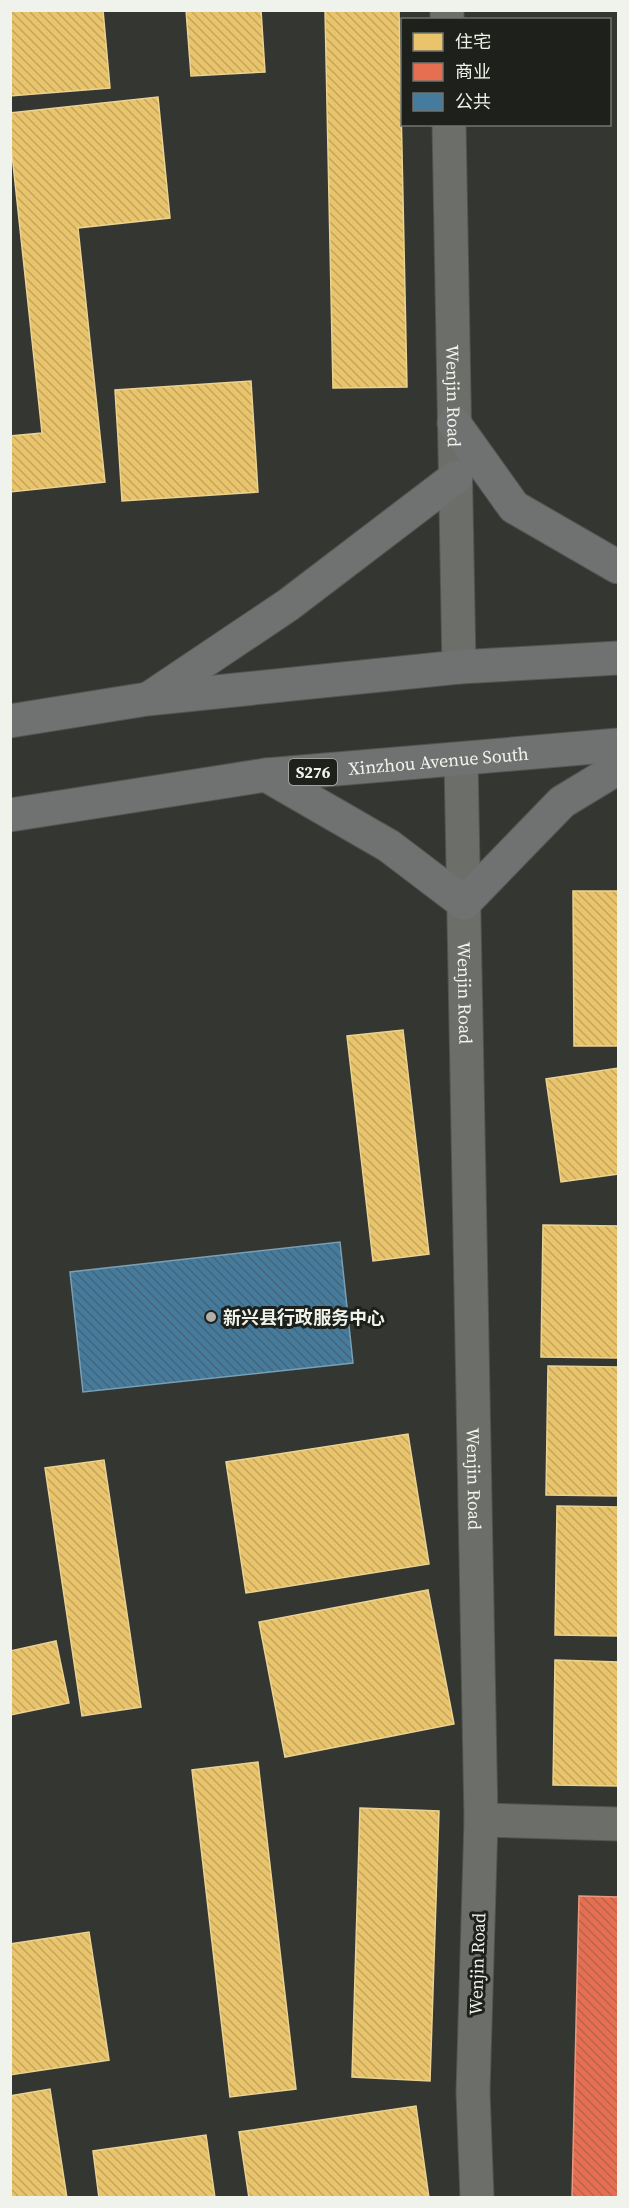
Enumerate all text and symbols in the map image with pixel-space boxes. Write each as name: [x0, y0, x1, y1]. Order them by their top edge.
legend: [401, 18, 611, 126]
text: 住宅: [455, 29, 491, 54]
text: 商业: [455, 59, 491, 84]
text: 公共: [455, 89, 491, 114]
street label: Wenjin Road: [441, 344, 467, 447]
street label: Xinzhou Avenue South: [347, 740, 530, 780]
road number: S276: [289, 759, 337, 785]
street label: Wenjin Road: [452, 941, 479, 1044]
place label: 新兴县行政服务中心: [223, 1305, 385, 1330]
marker: 新兴县行政服务中心: [204, 1310, 218, 1324]
street label: Wenjin Road: [461, 1427, 488, 1530]
street label: Wenjin Road: [463, 1912, 491, 2016]

